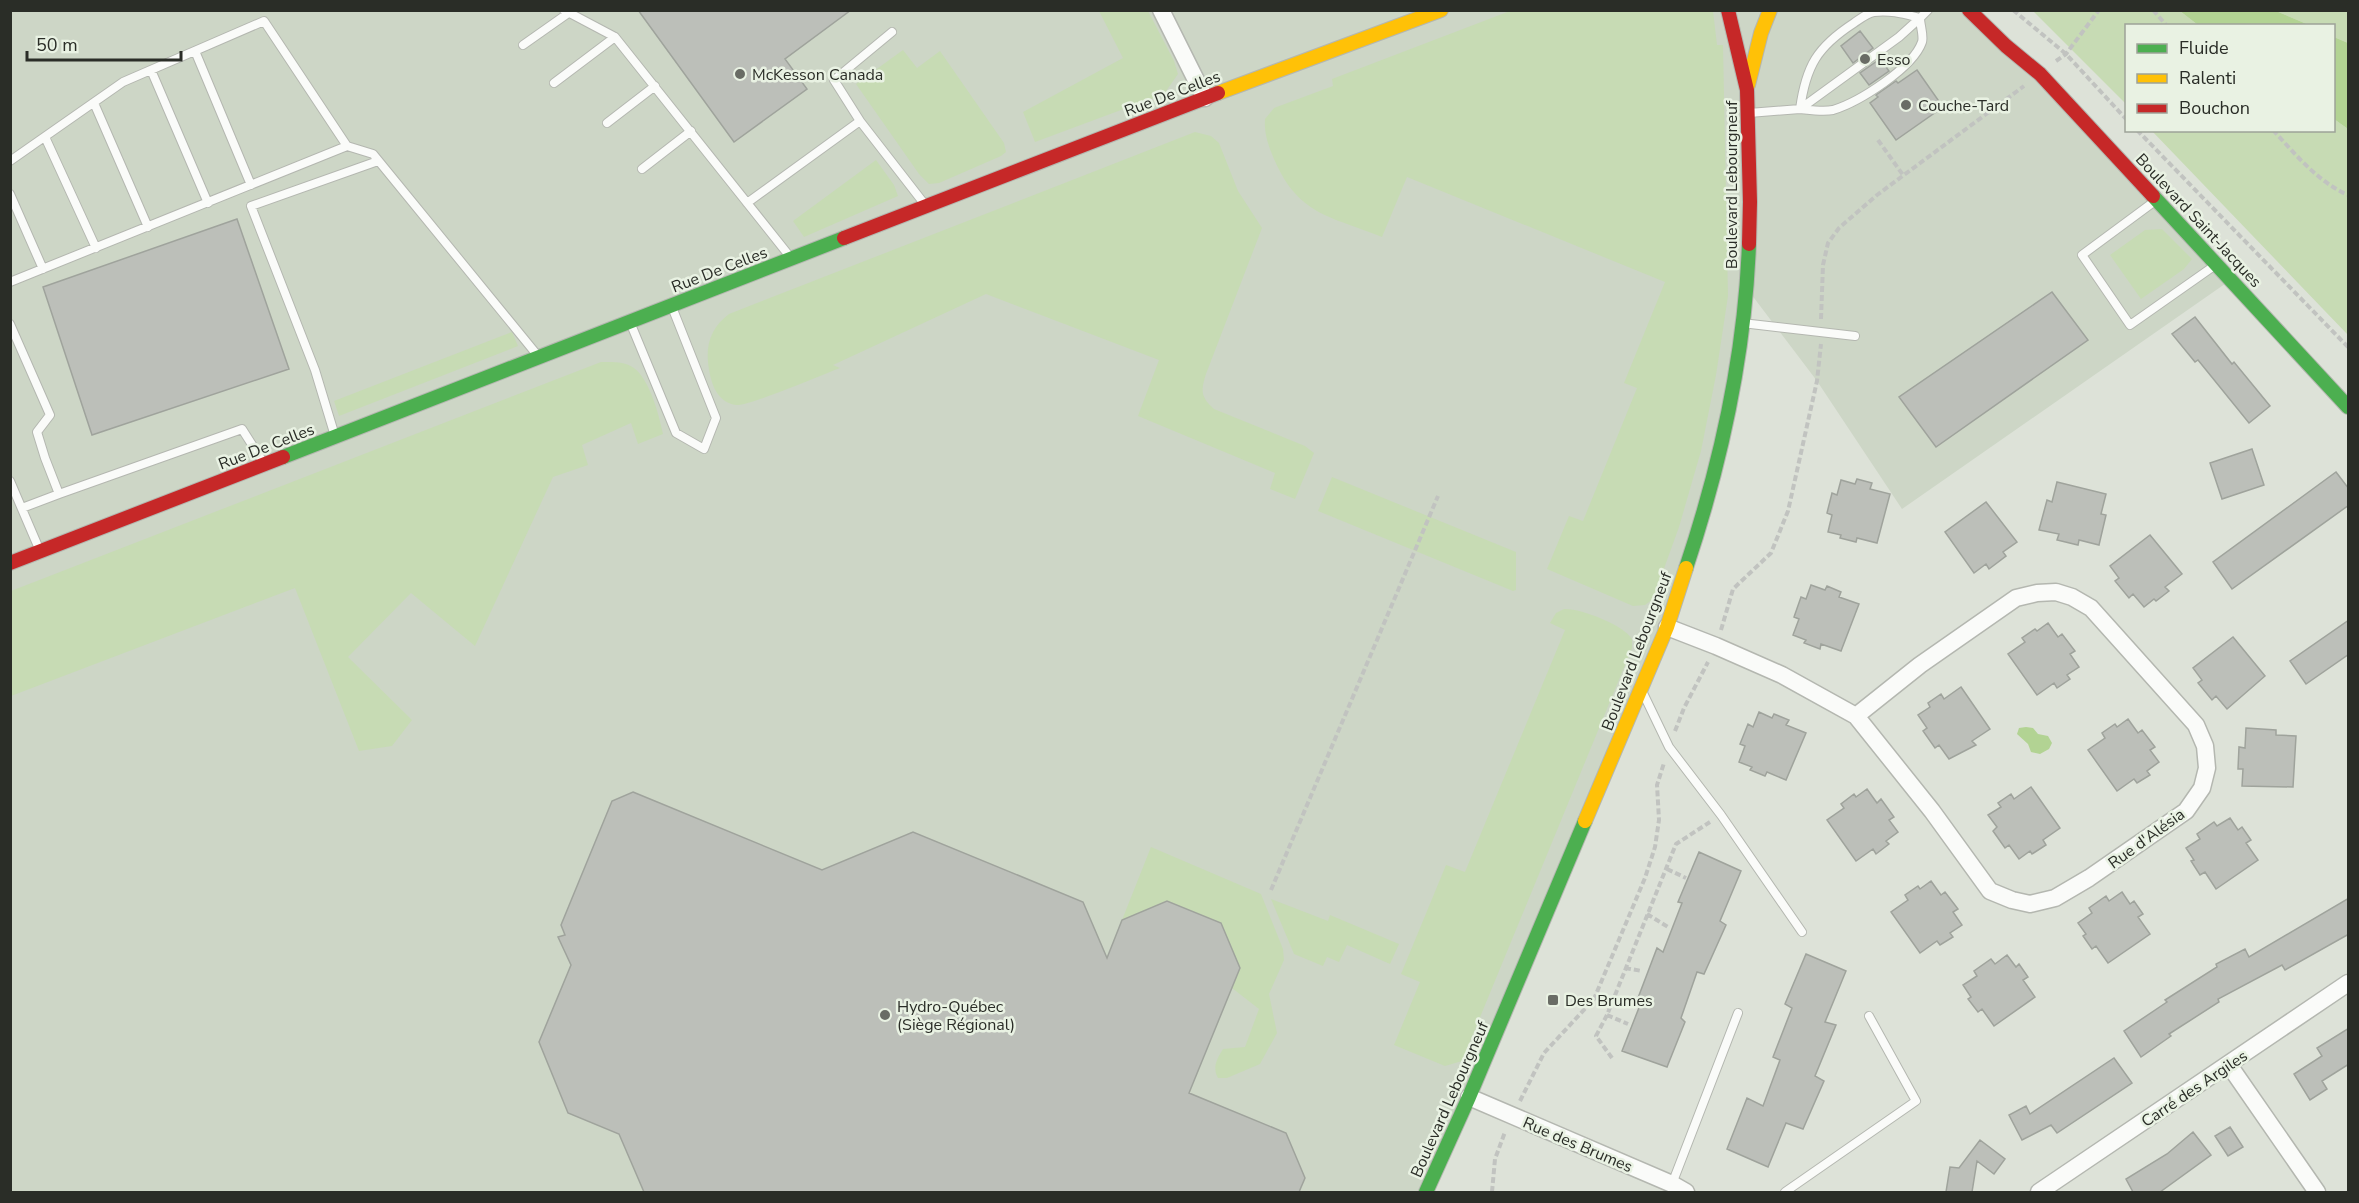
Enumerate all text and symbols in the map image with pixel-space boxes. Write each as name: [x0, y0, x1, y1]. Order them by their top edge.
scale bar: [27, 24, 182, 62]
legend: [2125, 24, 2335, 132]
text: 50 m: [36, 33, 78, 57]
text: Fluide: [2179, 36, 2229, 60]
place label: Esso: [1877, 49, 1911, 71]
marker: Esso: [1858, 52, 1872, 66]
place label: McKesson Canada: [752, 64, 883, 86]
street label: Rue De Celles: [1121, 66, 1224, 122]
text: Ralenti: [2179, 66, 2236, 90]
marker: McKesson Canada: [733, 67, 747, 81]
place label: Couche-Tard: [1918, 95, 2009, 117]
text: Bouchon: [2179, 96, 2250, 120]
marker: Couche-Tard: [1899, 98, 1913, 112]
street label: Boulevard Lebourgneuf: [1721, 100, 1743, 269]
street label: Boulevard Saint-Jacques: [2130, 149, 2266, 292]
street label: Rue De Celles: [668, 242, 771, 298]
street label: Rue De Celles: [215, 419, 318, 475]
street label: Boulevard Lebourgneuf: [1596, 568, 1678, 734]
street label: Rue d'Alésia: [2104, 803, 2189, 874]
place label: Des Brumes: [1565, 990, 1653, 1012]
marker: Des Brumes: [1546, 993, 1560, 1007]
place label: Hydro-Québec (Siège Régional): [897, 996, 1015, 1036]
marker: Hydro-Québec (Siège Régional): [878, 1008, 892, 1022]
street label: Boulevard Lebourgneuf: [1406, 1017, 1495, 1181]
street label: Carré des Argiles: [2137, 1045, 2252, 1133]
street label: Rue des Brumes: [1519, 1112, 1636, 1178]

